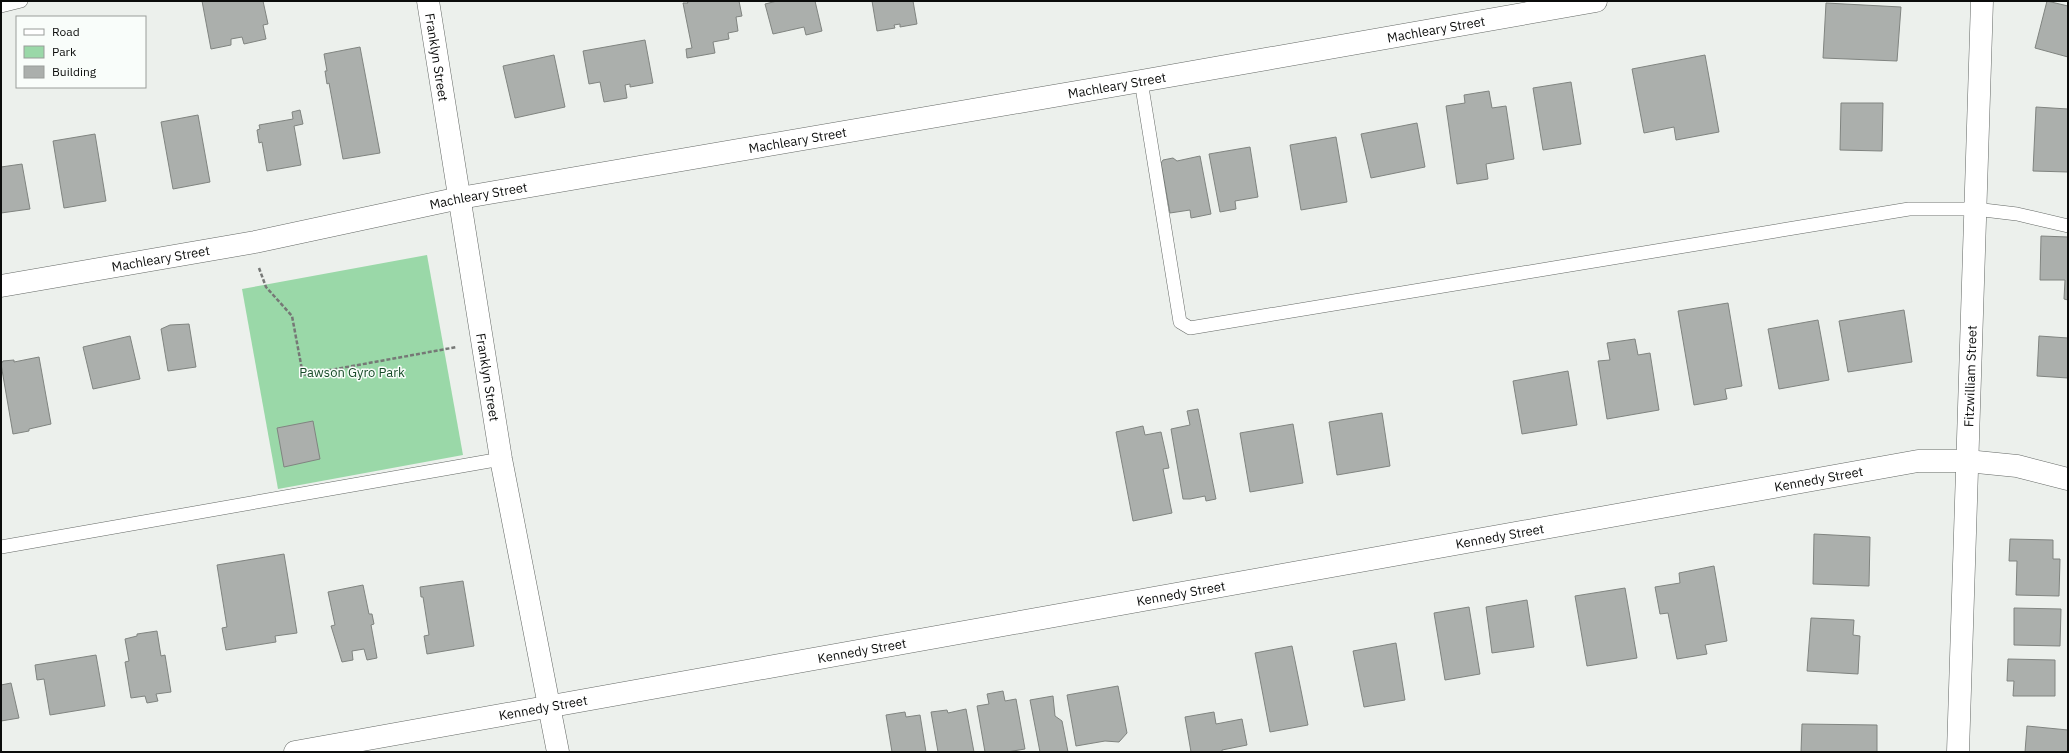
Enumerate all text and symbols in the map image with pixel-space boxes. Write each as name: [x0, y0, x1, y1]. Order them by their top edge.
street label: Franklyn Street: [422, 12, 452, 103]
street label: Machleary Street: [1386, 12, 1486, 46]
legend: [16, 16, 146, 88]
text: Road: [52, 24, 80, 39]
text: Park: [52, 44, 77, 59]
text: Building: [52, 64, 97, 79]
street label: Machleary Street: [1067, 68, 1167, 102]
street label: Machleary Street: [747, 123, 848, 157]
street label: Machleary Street: [428, 178, 529, 213]
street label: Machleary Street: [110, 241, 211, 275]
street label: Fitzwilliam Street: [1960, 325, 1980, 427]
street label: Franklyn Street: [473, 332, 503, 423]
park label: Pawson Gyro Park: [299, 364, 405, 381]
street label: Kennedy Street: [1773, 463, 1864, 495]
street label: Kennedy Street: [1454, 520, 1545, 552]
street label: Kennedy Street: [1135, 577, 1227, 609]
street label: Kennedy Street: [816, 634, 908, 667]
street label: Kennedy Street: [497, 691, 589, 724]

